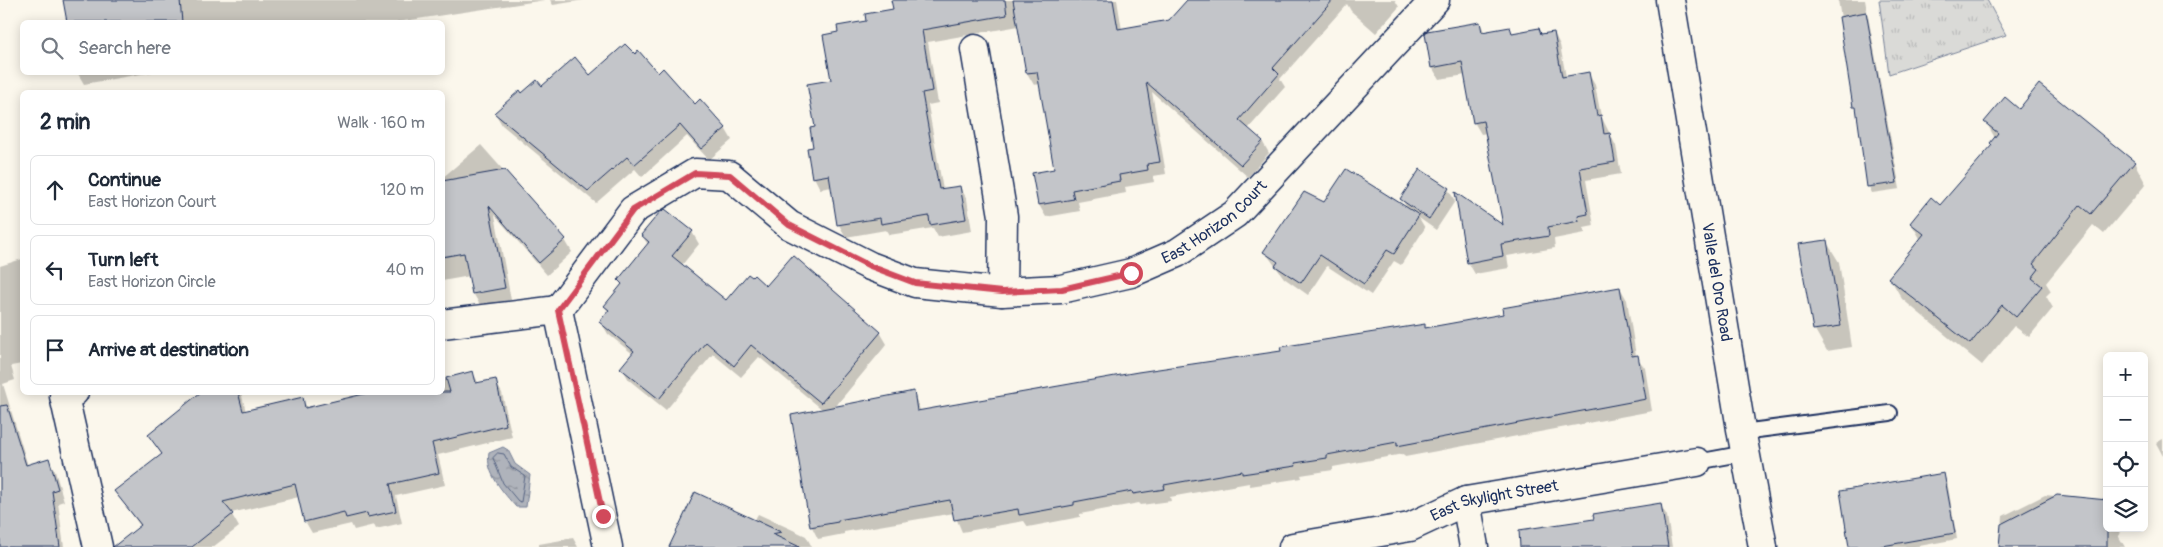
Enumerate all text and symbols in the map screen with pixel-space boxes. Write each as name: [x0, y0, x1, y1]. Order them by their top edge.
search box: [20, 20, 445, 75]
icon: search: [38, 34, 66, 62]
text: Search here: [78, 36, 171, 60]
text: 2 min: [40, 109, 90, 136]
text: Walk · 160 m: [337, 113, 425, 133]
text: Continue: [88, 168, 161, 192]
icon: ahead: [41, 176, 69, 204]
street label: East Horizon Court: [1158, 176, 1272, 268]
text: 120 m: [380, 180, 424, 200]
text: East Horizon Court: [88, 192, 216, 212]
street label: Valle del Oro Road: [1697, 221, 1736, 343]
text: Turn left: [88, 248, 158, 272]
icon: left: [41, 256, 69, 284]
text: 40 m: [386, 260, 424, 280]
route start: [1120, 262, 1143, 285]
text: East Horizon Circle: [88, 272, 216, 292]
icon: arrive: [41, 336, 69, 364]
text: Arrive at destination: [88, 338, 249, 362]
map controls: [2103, 352, 2148, 532]
button: +: [2103, 352, 2148, 397]
button: −: [2103, 397, 2148, 442]
button: locate: [2103, 442, 2148, 487]
street label: East Skylight Street: [1427, 476, 1560, 526]
button: layers: [2103, 487, 2148, 532]
route end: [592, 505, 615, 528]

